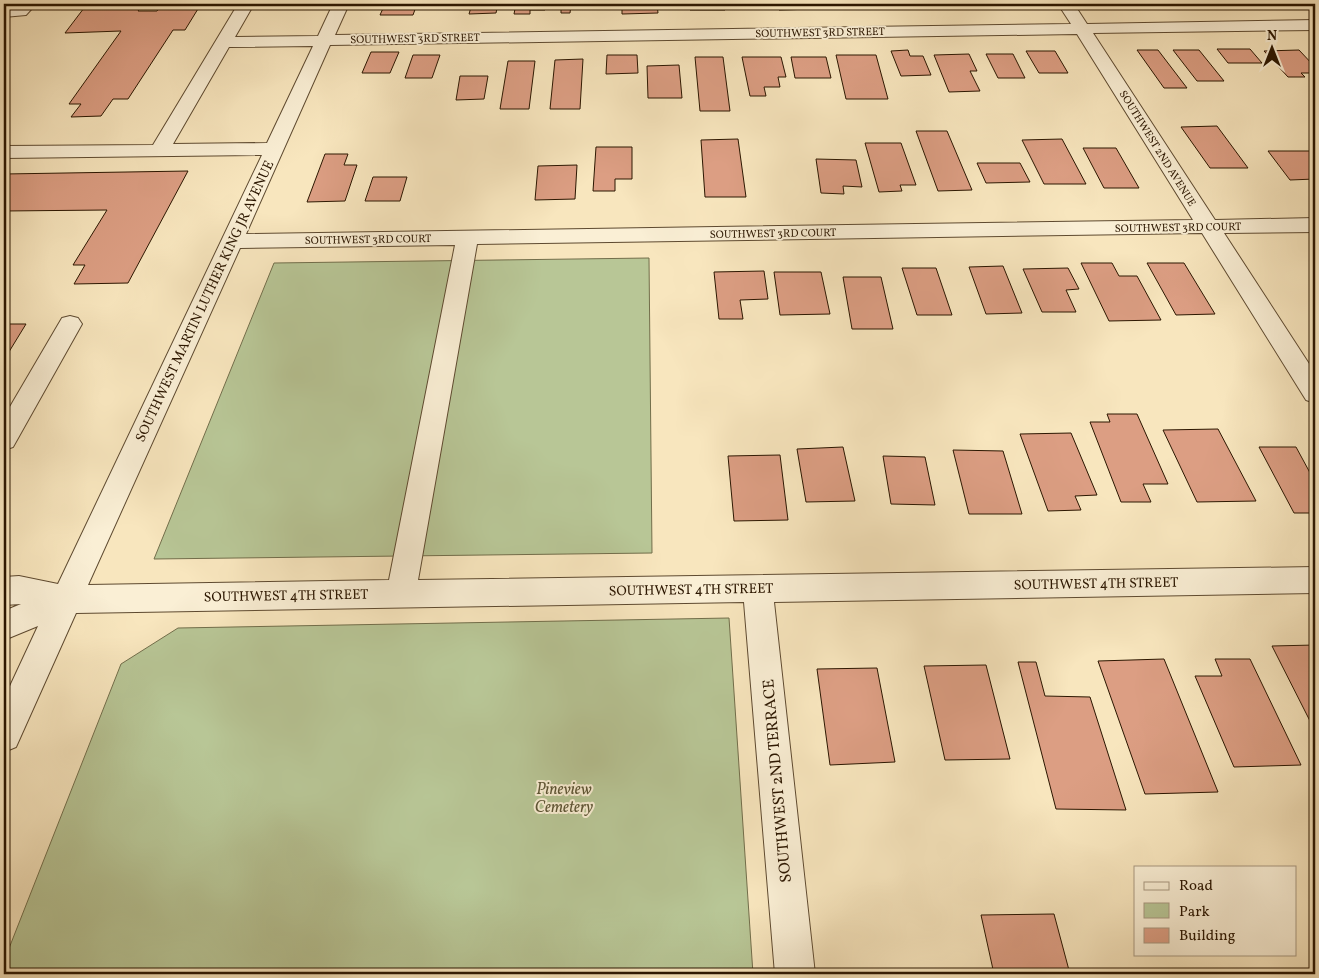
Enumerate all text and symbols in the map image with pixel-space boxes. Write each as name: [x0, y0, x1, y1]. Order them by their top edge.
north arrow: [1246, 22, 1296, 72]
street label: SOUTHWEST 3RD STREET: [755, 25, 886, 42]
text: N: [1267, 27, 1277, 46]
street label: SOUTHWEST 3RD STREET: [350, 31, 481, 48]
street label: SOUTHWEST 2ND AVENUE: [1115, 88, 1199, 210]
street label: SOUTHWEST MARTIN LUTHER KING JR AVENUE: [132, 158, 279, 446]
street label: SOUTHWEST 3RD COURT: [1115, 220, 1242, 237]
street label: SOUTHWEST 3RD COURT: [710, 226, 837, 243]
street label: SOUTHWEST 3RD COURT: [305, 232, 432, 249]
street label: SOUTHWEST 4TH STREET: [1013, 574, 1179, 595]
street label: SOUTHWEST 4TH STREET: [608, 580, 774, 601]
street label: SOUTHWEST 4TH STREET: [203, 586, 369, 607]
street label: SOUTHWEST 2ND TERRACE: [758, 678, 798, 884]
park label: Pineview Cemetery: [535, 779, 593, 819]
legend: [1134, 866, 1296, 956]
text: Road: [1179, 876, 1213, 897]
text: Park: [1179, 902, 1210, 923]
text: Building: [1179, 926, 1236, 947]

